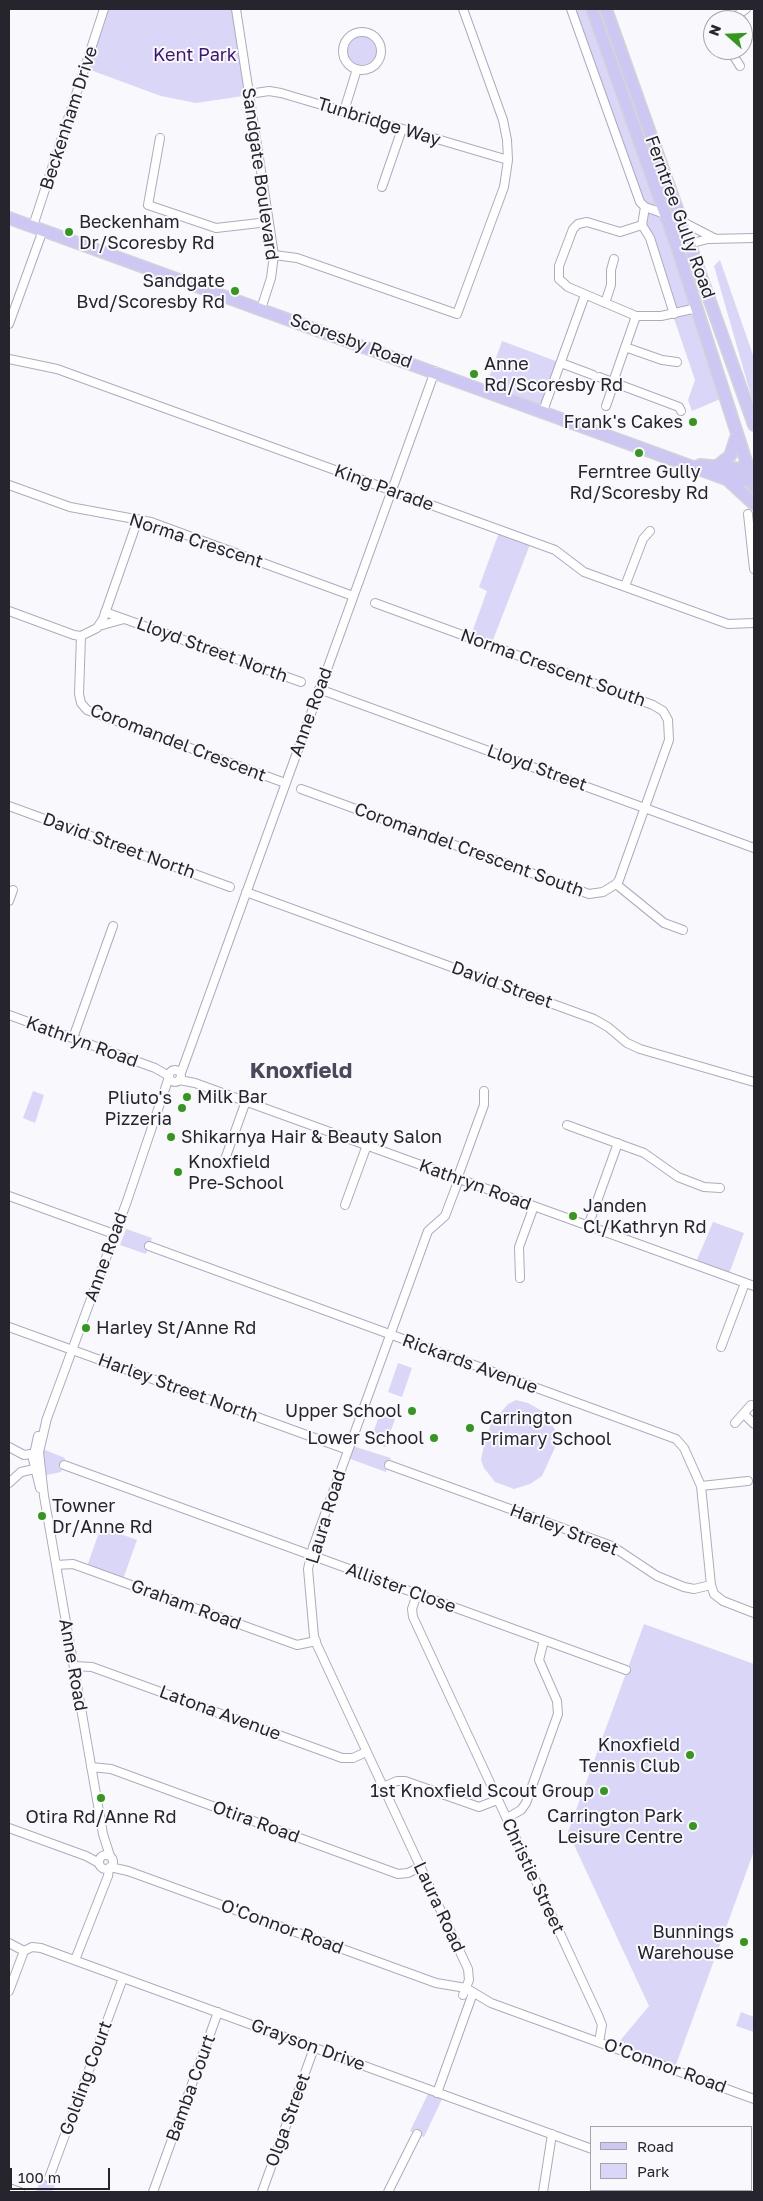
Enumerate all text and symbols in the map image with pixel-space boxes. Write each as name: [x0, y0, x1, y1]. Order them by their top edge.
north arrow: [703, 10, 753, 60]
text: N: [705, 22, 724, 38]
street label: Beckenham Drive: [36, 43, 102, 193]
park label: Kent Park: [153, 44, 237, 66]
street label: Sandgate Boulevard: [237, 86, 283, 262]
street label: Tunbridge Way: [315, 93, 443, 151]
street label: Ferntree Gully Road: [640, 133, 720, 301]
place label: Beckenham Dr/Scoresby Rd: [79, 211, 215, 253]
marker: Beckenham Dr/Scoresby Rd: [63, 226, 75, 238]
place label: Sandgate Bvd/Scoresby Rd: [76, 270, 225, 312]
marker: Sandgate Bvd/Scoresby Rd: [229, 285, 241, 297]
street label: Scoresby Road: [287, 309, 415, 373]
place label: Anne Rd/Scoresby Rd: [484, 353, 623, 396]
marker: Anne Rd/Scoresby Rd: [468, 368, 480, 380]
place label: Frank's Cakes: [563, 411, 683, 433]
marker: Frank's Cakes: [687, 416, 699, 428]
marker: Ferntree Gully Rd/Scoresby Rd: [633, 447, 645, 459]
street label: King Parade: [331, 460, 437, 516]
place label: Ferntree Gully Rd/Scoresby Rd: [569, 461, 709, 504]
street label: Norma Crescent: [126, 509, 266, 573]
street label: Lloyd Street North: [133, 613, 291, 687]
street label: Norma Crescent South: [457, 624, 649, 712]
street label: Anne Road: [285, 664, 337, 760]
street label: Coromandel Crescent: [87, 699, 269, 787]
street label: Lloyd Street: [484, 740, 590, 796]
street label: Coromandel Crescent South: [351, 798, 587, 902]
street label: David Street North: [40, 808, 198, 884]
street label: David Street: [448, 957, 556, 1013]
street label: Kathryn Road: [23, 1012, 141, 1072]
district label: Knoxfield: [250, 1058, 352, 1084]
place label: Milk Bar: [197, 1086, 267, 1108]
place label: Pliuto's Pizzeria: [104, 1087, 172, 1130]
marker: Milk Bar: [181, 1091, 193, 1103]
marker: Pliuto's Pizzeria: [176, 1102, 188, 1114]
place label: Shikarnya Hair & Beauty Salon: [181, 1126, 442, 1148]
marker: Shikarnya Hair & Beauty Salon: [165, 1131, 177, 1143]
place label: Knoxfield Pre-School: [188, 1151, 284, 1194]
street label: Kathryn Road: [416, 1155, 534, 1215]
marker: Knoxfield Pre-School: [172, 1166, 184, 1178]
place label: Janden Cl/Kathryn Rd: [583, 1195, 706, 1238]
street label: Anne Road: [80, 1209, 132, 1305]
marker: Janden Cl/Kathryn Rd: [567, 1210, 579, 1222]
place label: Harley St/Anne Rd: [96, 1317, 256, 1339]
marker: Harley St/Anne Rd: [80, 1322, 92, 1334]
street label: Rickards Avenue: [399, 1329, 541, 1399]
street label: Harley Street North: [95, 1349, 261, 1427]
place label: Upper School: [285, 1400, 402, 1422]
marker: Upper School: [406, 1405, 418, 1417]
place label: Carrington Primary School: [480, 1407, 612, 1450]
marker: Carrington Primary School: [464, 1422, 476, 1434]
place label: Lower School: [307, 1427, 424, 1449]
marker: Lower School: [428, 1432, 440, 1444]
street label: Laura Road: [301, 1467, 351, 1567]
place label: Towner Dr/Anne Rd: [52, 1495, 153, 1538]
street label: Harley Street: [507, 1499, 621, 1561]
marker: Towner Dr/Anne Rd: [36, 1510, 48, 1522]
street label: Allister Close: [343, 1558, 459, 1618]
street label: Graham Road: [128, 1575, 244, 1635]
street label: Anne Road: [54, 1617, 92, 1713]
street label: Latona Avenue: [156, 1681, 284, 1745]
place label: Knoxfield Tennis Club: [579, 1734, 680, 1776]
marker: Knoxfield Tennis Club: [684, 1749, 696, 1761]
place label: 1st Knoxfield Scout Group: [370, 1780, 594, 1802]
marker: 1st Knoxfield Scout Group: [598, 1785, 610, 1797]
marker: Otira Rd/Anne Rd: [95, 1792, 107, 1804]
street label: Otira Road: [210, 1796, 302, 1848]
place label: Carrington Park Leisure Centre: [547, 1805, 683, 1848]
place label: Otira Rd/Anne Rd: [26, 1806, 176, 1828]
street label: Christie Street: [497, 1815, 569, 1937]
marker: Carrington Park Leisure Centre: [687, 1820, 699, 1832]
street label: Laura Road: [409, 1858, 469, 1956]
street label: O'Connor Road: [218, 1895, 346, 1959]
place label: Bunnings Warehouse: [637, 1921, 734, 1964]
marker: Bunnings Warehouse: [738, 1936, 750, 1948]
street label: Grayson Drive: [248, 2014, 368, 2076]
street label: Golding Court: [55, 2018, 117, 2138]
street label: Bamba Court: [162, 2031, 220, 2145]
street label: O'Connor Road: [601, 2034, 729, 2098]
street label: Olga Street: [261, 2070, 315, 2170]
legend: [590, 2126, 753, 2191]
text: Road: [637, 2137, 674, 2155]
scale bar: [12, 2158, 112, 2190]
text: Park: [637, 2162, 669, 2180]
text: 100 m: [18, 2168, 61, 2186]

